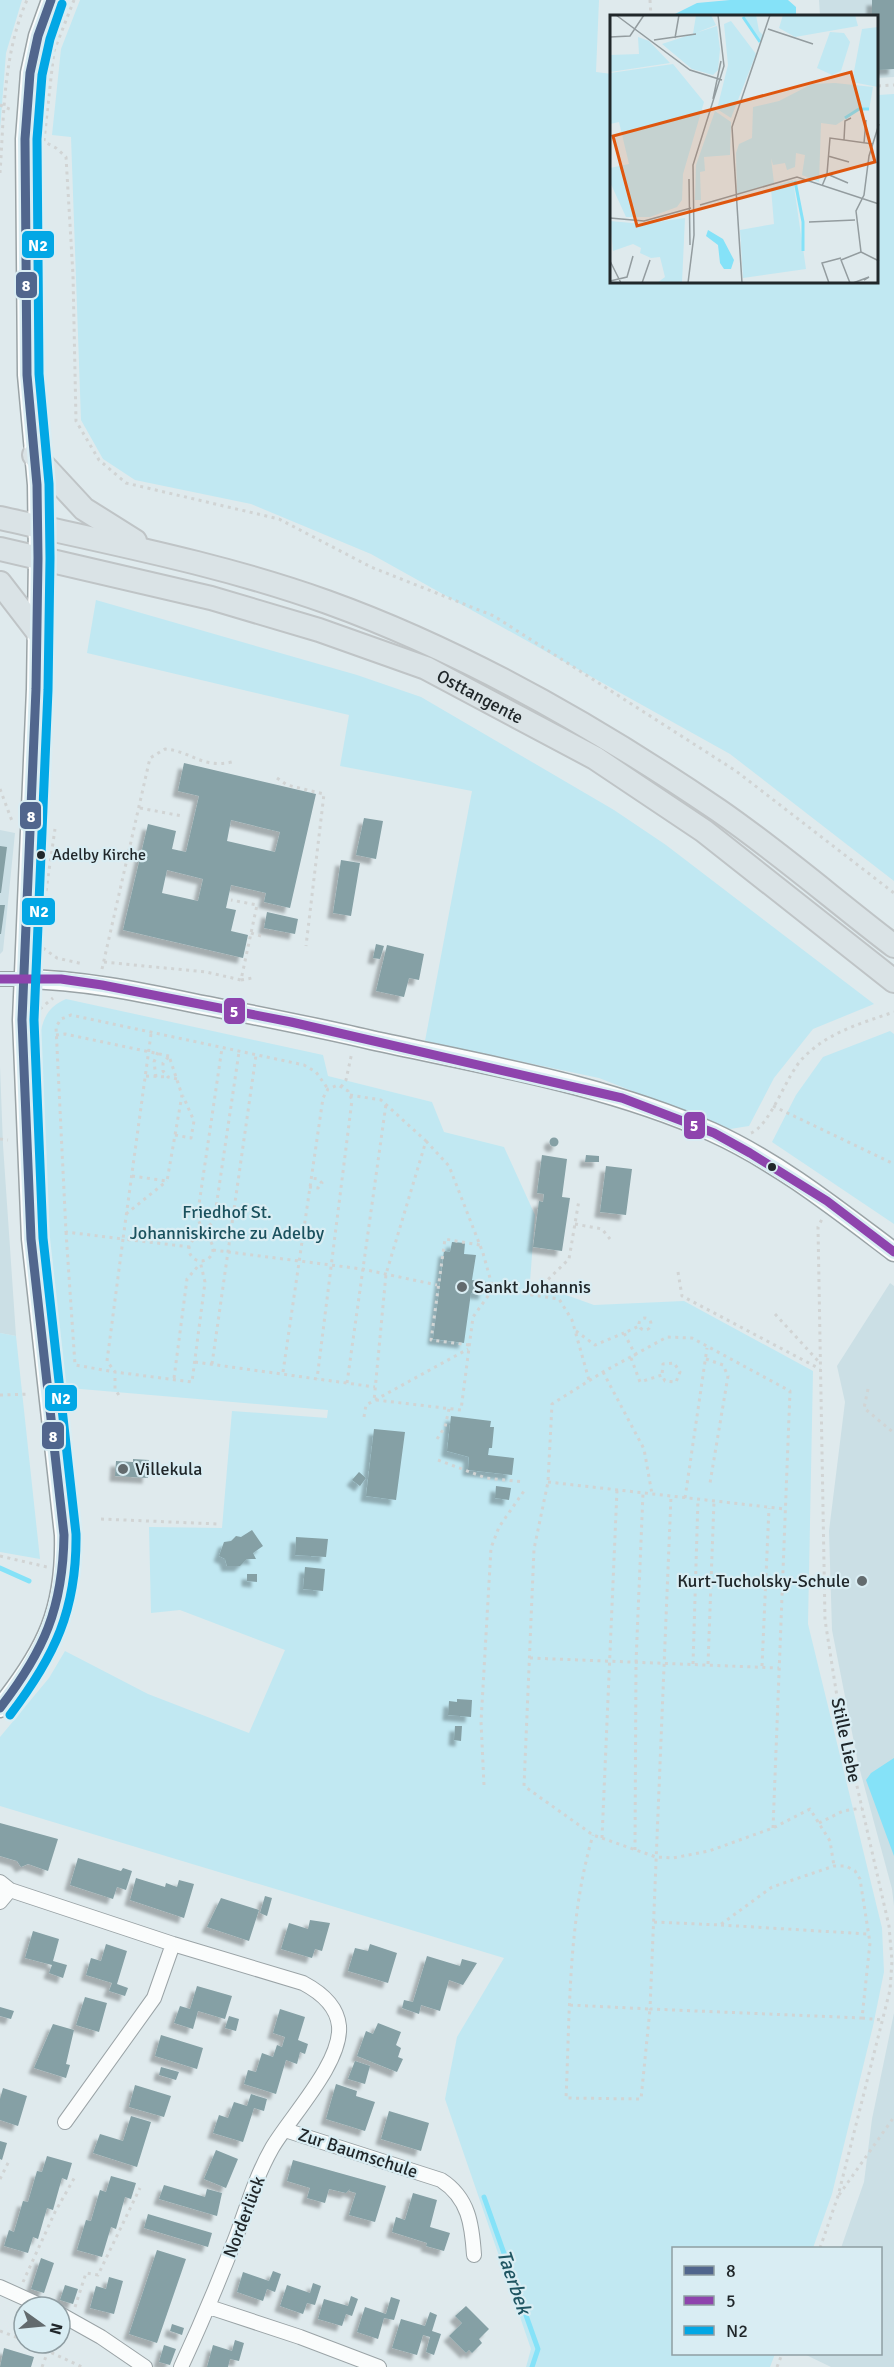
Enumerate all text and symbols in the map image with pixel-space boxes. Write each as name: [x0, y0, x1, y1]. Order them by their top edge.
inset map: [610, 15, 879, 284]
line badge: N2: [21, 230, 55, 259]
text: N2: [28, 236, 48, 256]
line badge: 8: [15, 271, 38, 299]
text: 8: [22, 276, 31, 296]
street label: Osttangente: [433, 665, 527, 729]
line badge: 8: [19, 801, 42, 830]
text: 8: [27, 807, 36, 827]
place label: Adelby Kirche: [52, 845, 146, 865]
marker: Adelby Kirche: [35, 849, 47, 861]
line badge: N2: [21, 897, 56, 926]
text: N2: [29, 902, 49, 922]
line badge: 5: [223, 997, 246, 1025]
text: 5: [230, 1002, 238, 1022]
line badge: 5: [683, 1111, 706, 1140]
text: 5: [690, 1116, 698, 1136]
unlabelled marker: [766, 1161, 778, 1173]
park label: Friedhof St. Johanniskirche zu Adelby: [130, 1201, 325, 1244]
place label: Sankt Johannis: [474, 1276, 591, 1298]
marker: Sankt Johannis: [455, 1280, 469, 1294]
line badge: N2: [44, 1384, 78, 1412]
text: N2: [51, 1389, 71, 1409]
line badge: 8: [41, 1421, 65, 1450]
text: 8: [49, 1427, 58, 1447]
place label: Villekula: [135, 1458, 202, 1480]
marker: Villekula: [116, 1462, 130, 1476]
place label: Kurt-Tucholsky-Schule: [677, 1570, 850, 1592]
marker: Kurt-Tucholsky-Schule: [855, 1574, 869, 1588]
street label: Stille Liebe: [826, 1696, 866, 1784]
street label: Zur Baumschule: [295, 2123, 421, 2183]
street label: Norderlück: [218, 2173, 270, 2261]
water label: Taerbek: [491, 2247, 537, 2319]
legend: [672, 2247, 882, 2355]
text: 8: [726, 2260, 736, 2282]
text: 5: [726, 2290, 736, 2312]
north arrow: [12, 2295, 72, 2355]
text: N2: [726, 2320, 748, 2342]
text: N: [44, 2321, 67, 2337]

